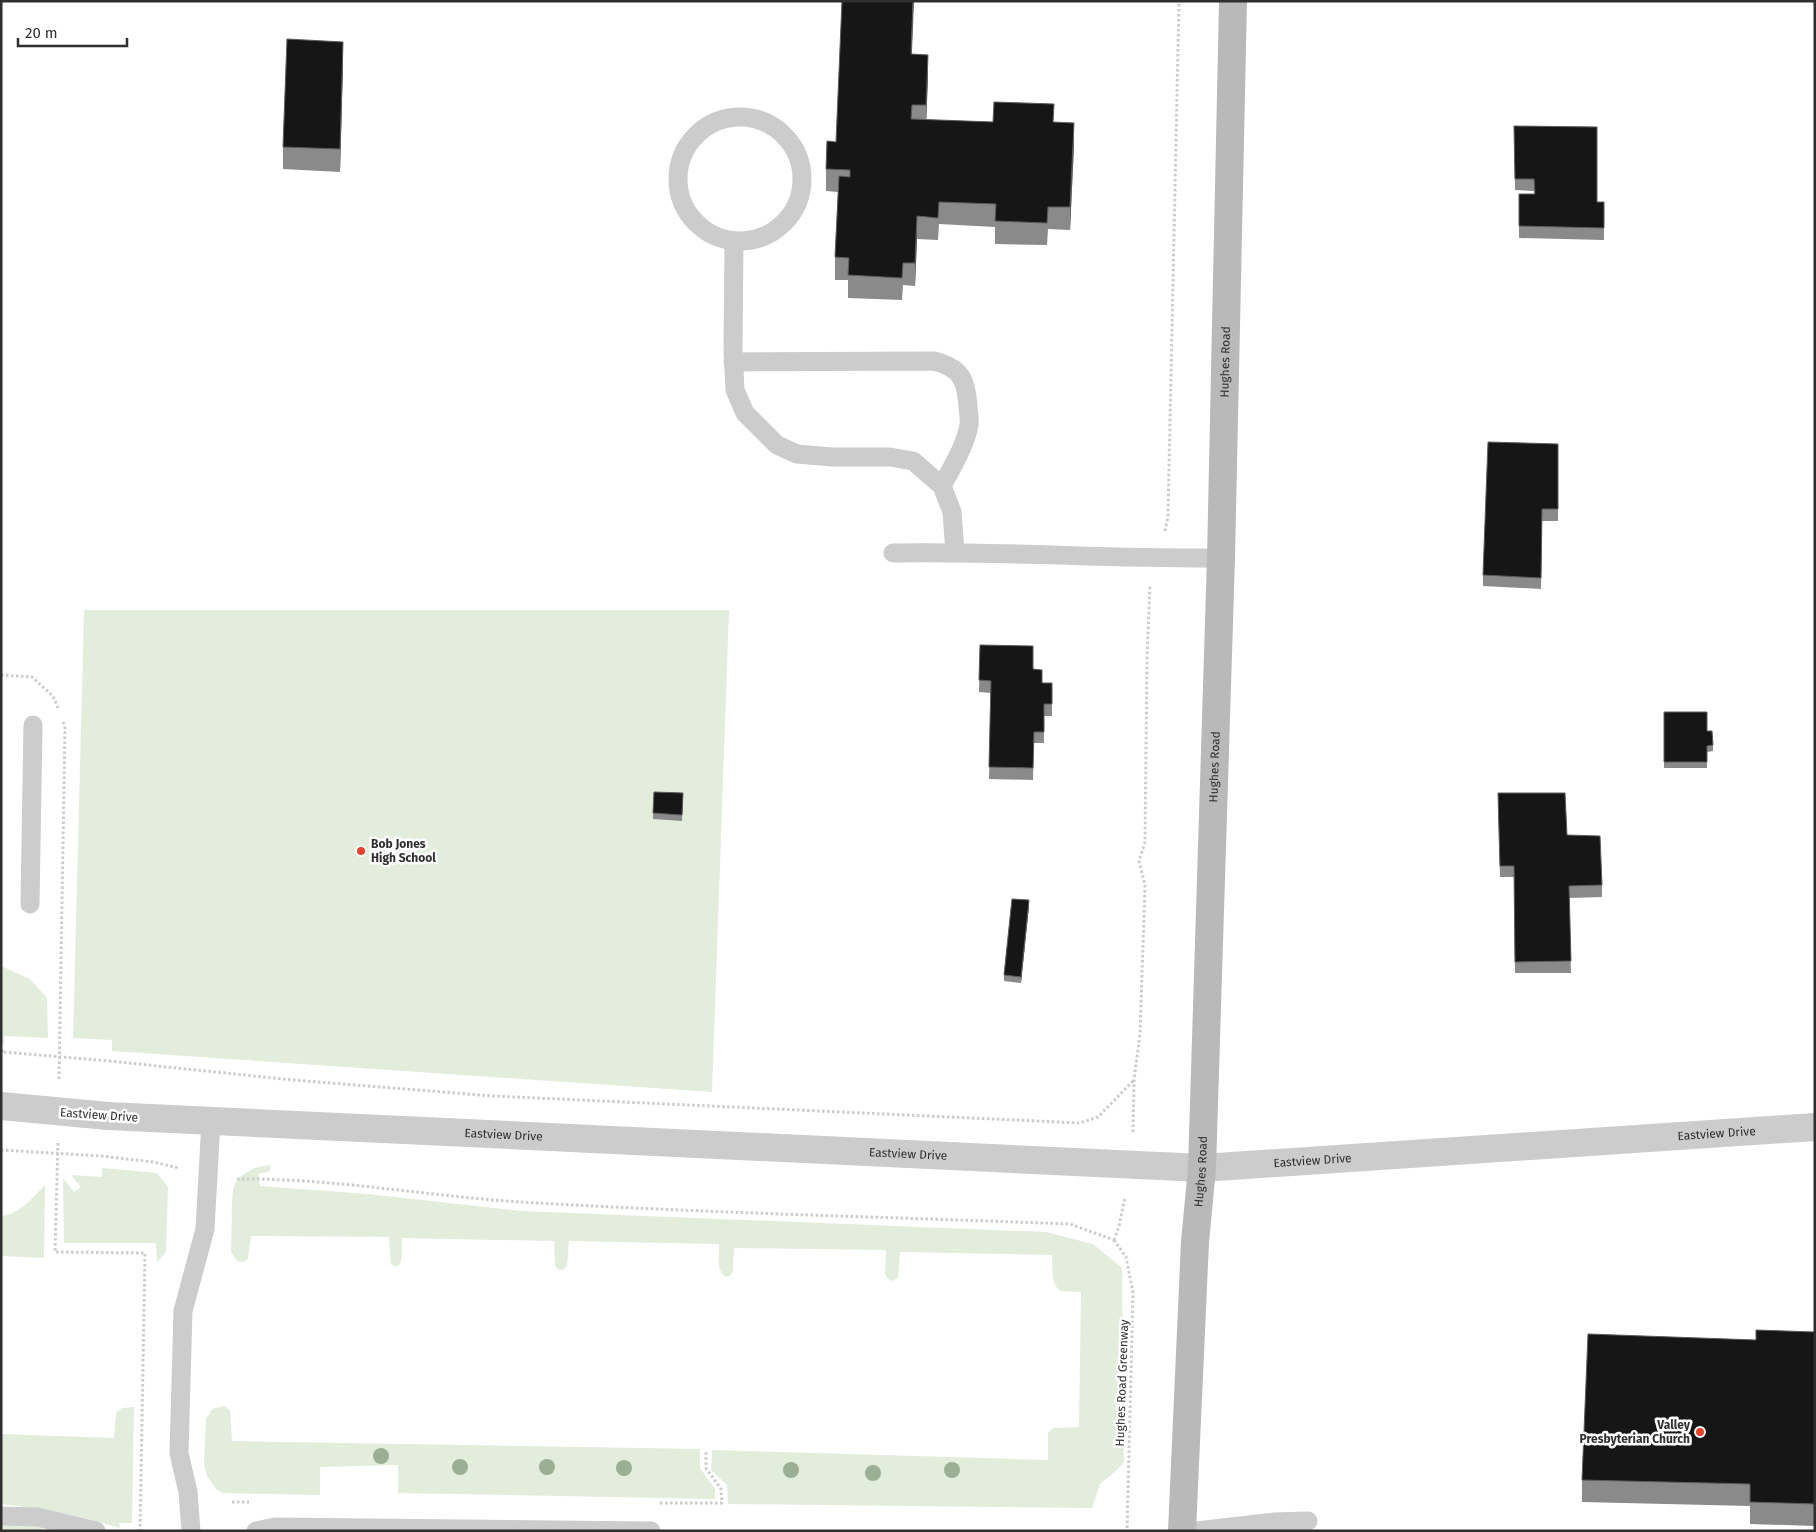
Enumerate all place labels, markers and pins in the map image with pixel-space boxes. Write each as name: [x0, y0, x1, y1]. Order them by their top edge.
place label: Bob Jones High School: [371, 837, 436, 865]
marker: Bob Jones High School: [355, 845, 367, 857]
place label: Valley Presbyterian Church: [1580, 1418, 1691, 1446]
marker: Valley Presbyterian Church: [1694, 1426, 1706, 1438]

